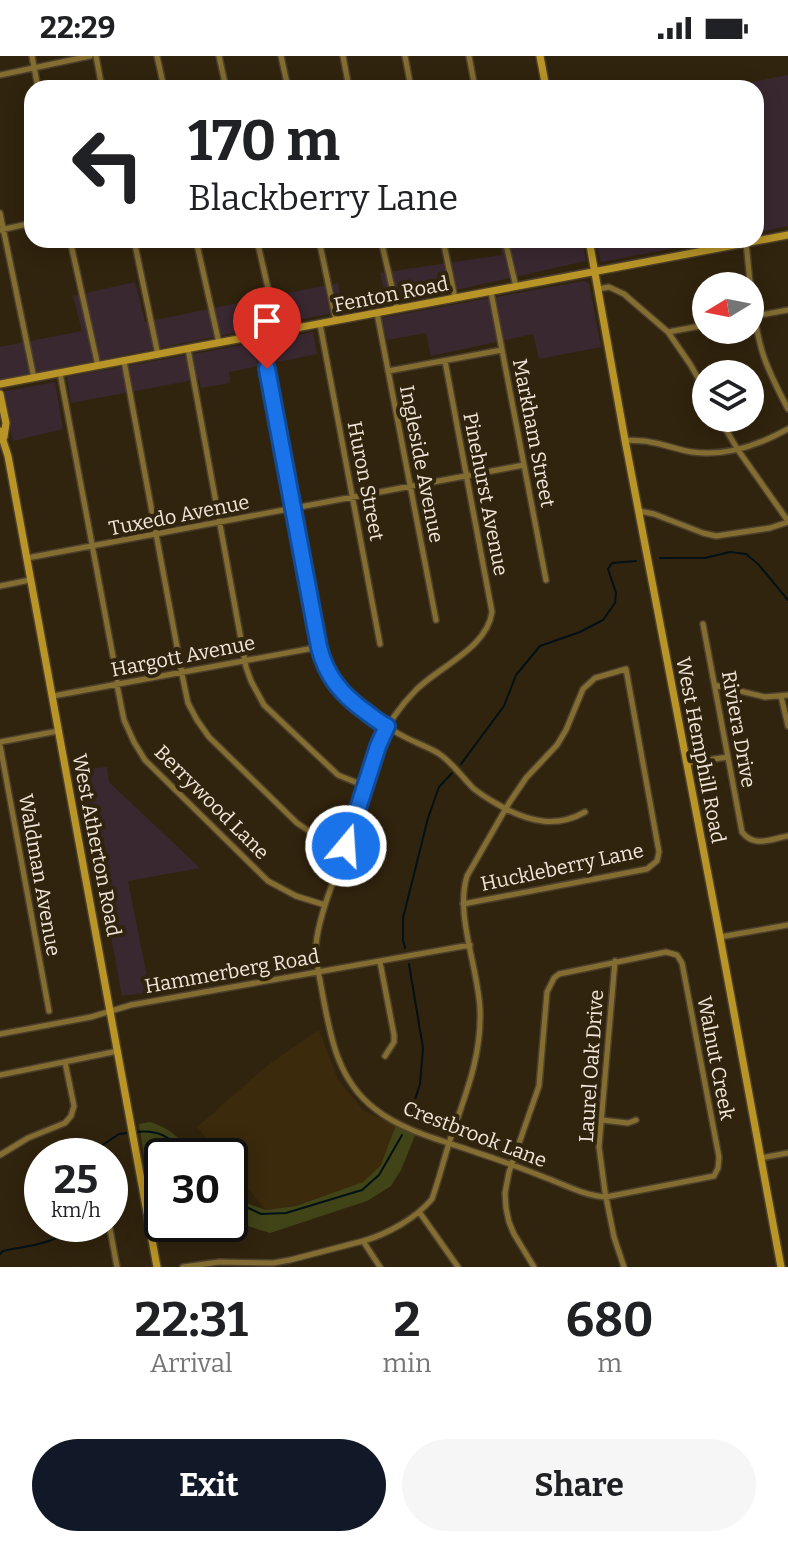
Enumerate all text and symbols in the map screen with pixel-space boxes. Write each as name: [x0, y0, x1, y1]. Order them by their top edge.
text: 22:29: [40, 10, 115, 46]
text: 170 m: [188, 108, 340, 175]
icon: left: [56, 112, 160, 216]
text: Blackberry Lane: [188, 176, 458, 220]
street label: Fenton Road: [332, 271, 450, 317]
north arrow: [692, 272, 764, 344]
map controls: [692, 272, 764, 432]
pin: [233, 287, 301, 369]
icon: arrive: [245, 299, 289, 343]
street label: Markham Street: [508, 357, 560, 509]
button: layers: [692, 360, 764, 432]
street label: Ingleside Avenue: [395, 383, 449, 545]
street label: Pinehurst Avenue: [458, 410, 514, 578]
street label: Huron Street: [343, 419, 389, 543]
street label: Tuxedo Avenue: [107, 490, 251, 540]
street label: Hargott Avenue: [109, 630, 257, 682]
street label: West Hemphill Road: [671, 655, 731, 845]
street label: Riviera Drive: [717, 669, 761, 789]
street label: Berrywood Lane: [150, 740, 274, 864]
street label: West Atherton Road: [68, 752, 127, 939]
street label: Waldman Avenue: [14, 792, 66, 958]
position arrow: [304, 804, 388, 888]
street label: Huckleberry Lane: [478, 838, 646, 896]
street label: Hammerberg Road: [143, 944, 322, 998]
street label: Laurel Oak Drive: [574, 989, 608, 1143]
street label: Walnut Creek: [692, 994, 740, 1123]
street label: Crestbrook Lane: [400, 1096, 550, 1172]
speed limit sign: 30: [144, 1138, 248, 1242]
text: 25: [54, 1156, 98, 1204]
text: km/h: [51, 1198, 101, 1222]
text: 22:31: [134, 1291, 248, 1349]
text: 2: [393, 1291, 420, 1349]
text: 680: [566, 1291, 654, 1349]
text: Arrival: [150, 1348, 232, 1379]
text: min: [382, 1348, 431, 1379]
text: m: [597, 1348, 622, 1379]
button: Exit: [32, 1439, 386, 1531]
button: Share: [402, 1439, 756, 1531]

